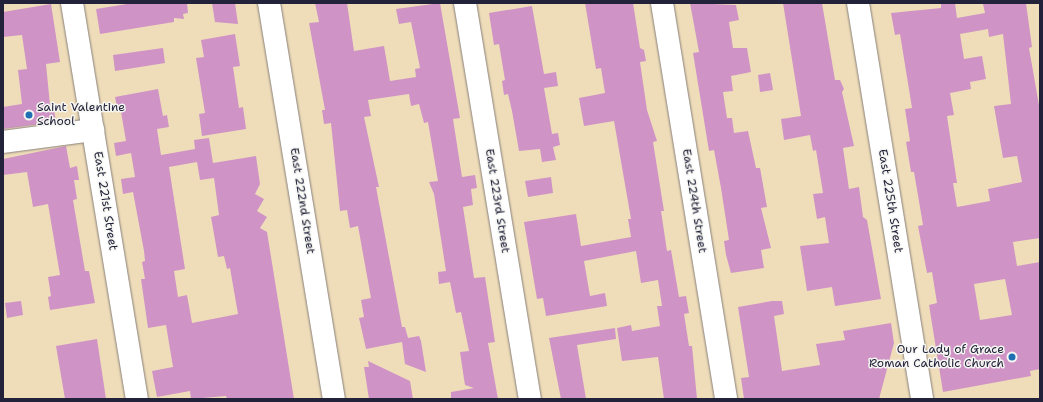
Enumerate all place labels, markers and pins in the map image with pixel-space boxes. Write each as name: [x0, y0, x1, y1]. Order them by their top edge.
place label: Saint Valentine School: [37, 101, 125, 129]
marker: Saint Valentine School: [24, 110, 34, 120]
place label: Our Lady of Grace Roman Catholic Church: [869, 343, 1004, 371]
marker: Our Lady of Grace Roman Catholic Church: [1007, 352, 1017, 362]

